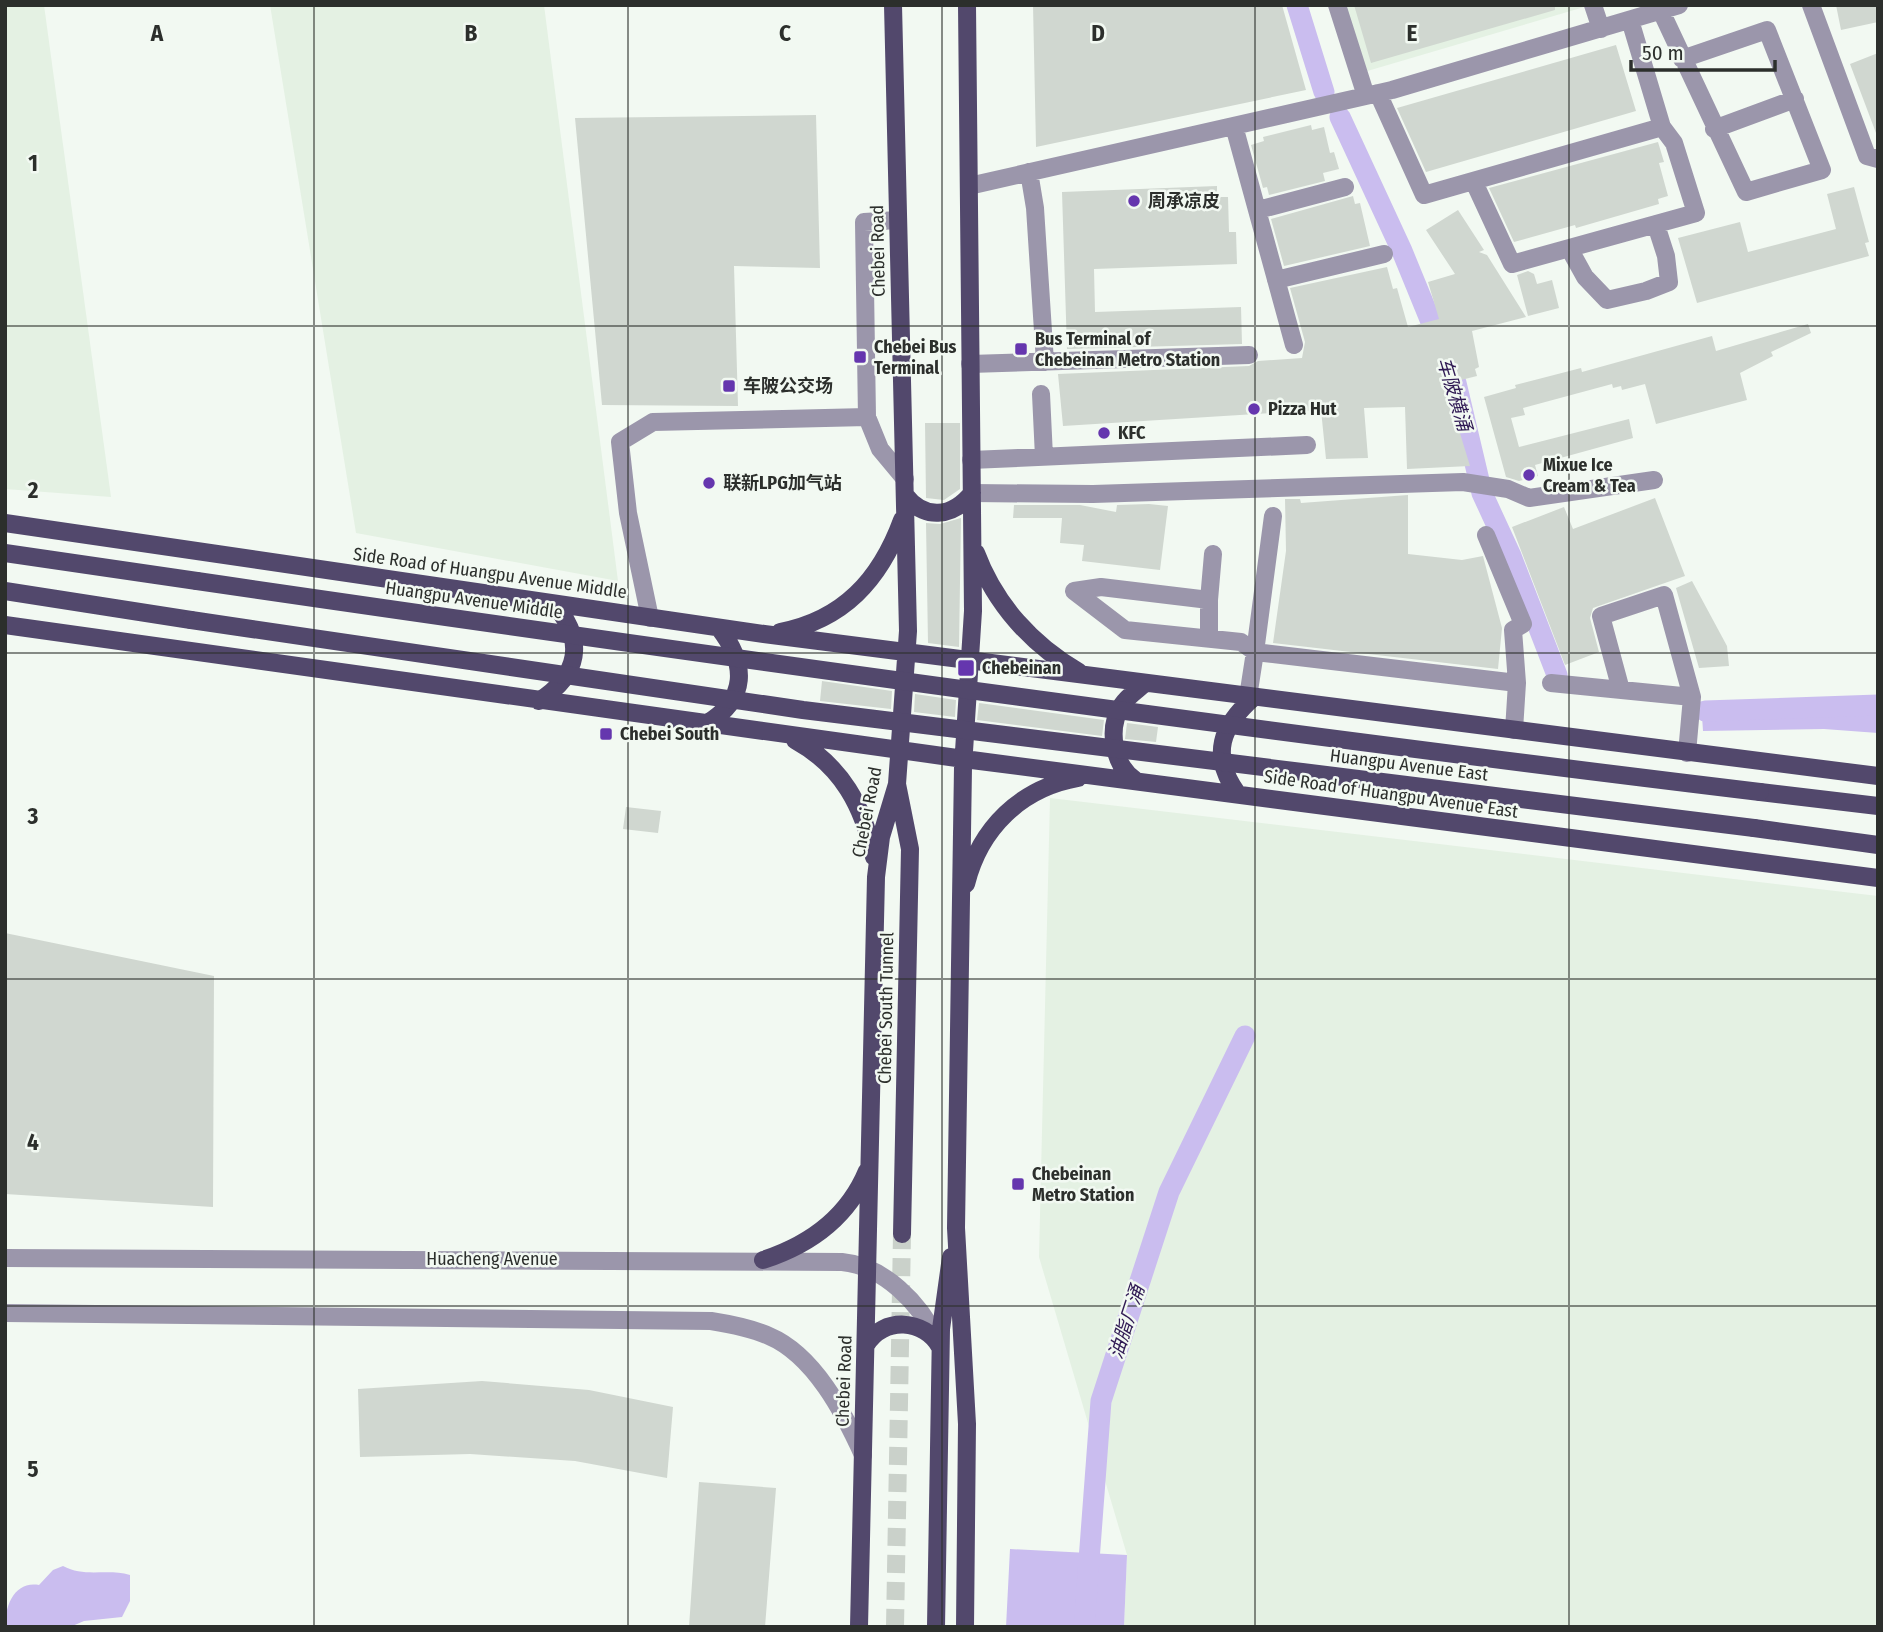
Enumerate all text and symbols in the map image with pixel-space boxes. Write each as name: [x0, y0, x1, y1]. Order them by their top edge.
text: A: [150, 19, 164, 47]
text: B: [465, 19, 478, 47]
text: C: [779, 19, 791, 47]
text: D: [1091, 19, 1105, 47]
text: E: [1407, 19, 1418, 47]
scale bar: [1631, 28, 1774, 72]
text: 50 m: [1642, 40, 1684, 66]
text: 1: [28, 149, 38, 177]
place label: 周承凉皮: [1148, 190, 1220, 212]
marker: 周承凉皮: [1126, 193, 1142, 209]
street label: Chebei Road: [866, 205, 890, 297]
place label: Bus Terminal of Chebeinan Metro Station: [1035, 328, 1220, 371]
place label: Chebei Bus Terminal: [874, 336, 957, 379]
marker: Bus Terminal of Chebeinan Metro Station: [1013, 341, 1029, 357]
marker: Chebei Bus Terminal: [852, 349, 868, 365]
water label: 车陂横涌: [1432, 354, 1477, 436]
place label: 车陂公交场: [743, 375, 833, 397]
marker: 车陂公交场: [721, 378, 737, 394]
place label: Pizza Hut: [1268, 398, 1337, 420]
marker: Pizza Hut: [1246, 401, 1262, 417]
place label: KFC: [1118, 422, 1146, 444]
marker: KFC: [1096, 425, 1112, 441]
place label: Mixue Ice Cream & Tea: [1543, 454, 1636, 497]
marker: Mixue Ice Cream & Tea: [1521, 467, 1537, 483]
place label: 联新LPG加气站: [723, 472, 842, 494]
marker: 联新LPG加气站: [701, 475, 717, 491]
text: 2: [27, 476, 39, 504]
street label: Side Road of Huangpu Avenue Middle: [352, 543, 628, 603]
street label: Huangpu Avenue Middle: [384, 577, 564, 623]
place label: Chebeinan: [982, 657, 1061, 679]
marker: Chebeinan: [956, 658, 976, 678]
place label: Chebei South: [620, 723, 719, 745]
marker: Chebei South: [598, 726, 614, 742]
street label: Huangpu Avenue East: [1329, 744, 1489, 786]
street label: Chebei Road: [847, 765, 887, 859]
street label: Side Road of Huangpu Avenue East: [1263, 765, 1519, 823]
text: 3: [27, 802, 39, 830]
street label: Chebei South Tunnel: [874, 932, 898, 1084]
text: 4: [27, 1128, 39, 1156]
place label: Chebeinan Metro Station: [1032, 1163, 1134, 1206]
marker: Chebeinan Metro Station: [1010, 1176, 1026, 1192]
street label: Huacheng Avenue: [426, 1248, 558, 1270]
water label: 油脂厂涌: [1104, 1281, 1150, 1362]
street label: Chebei Road: [831, 1335, 857, 1427]
text: 5: [27, 1455, 39, 1483]

